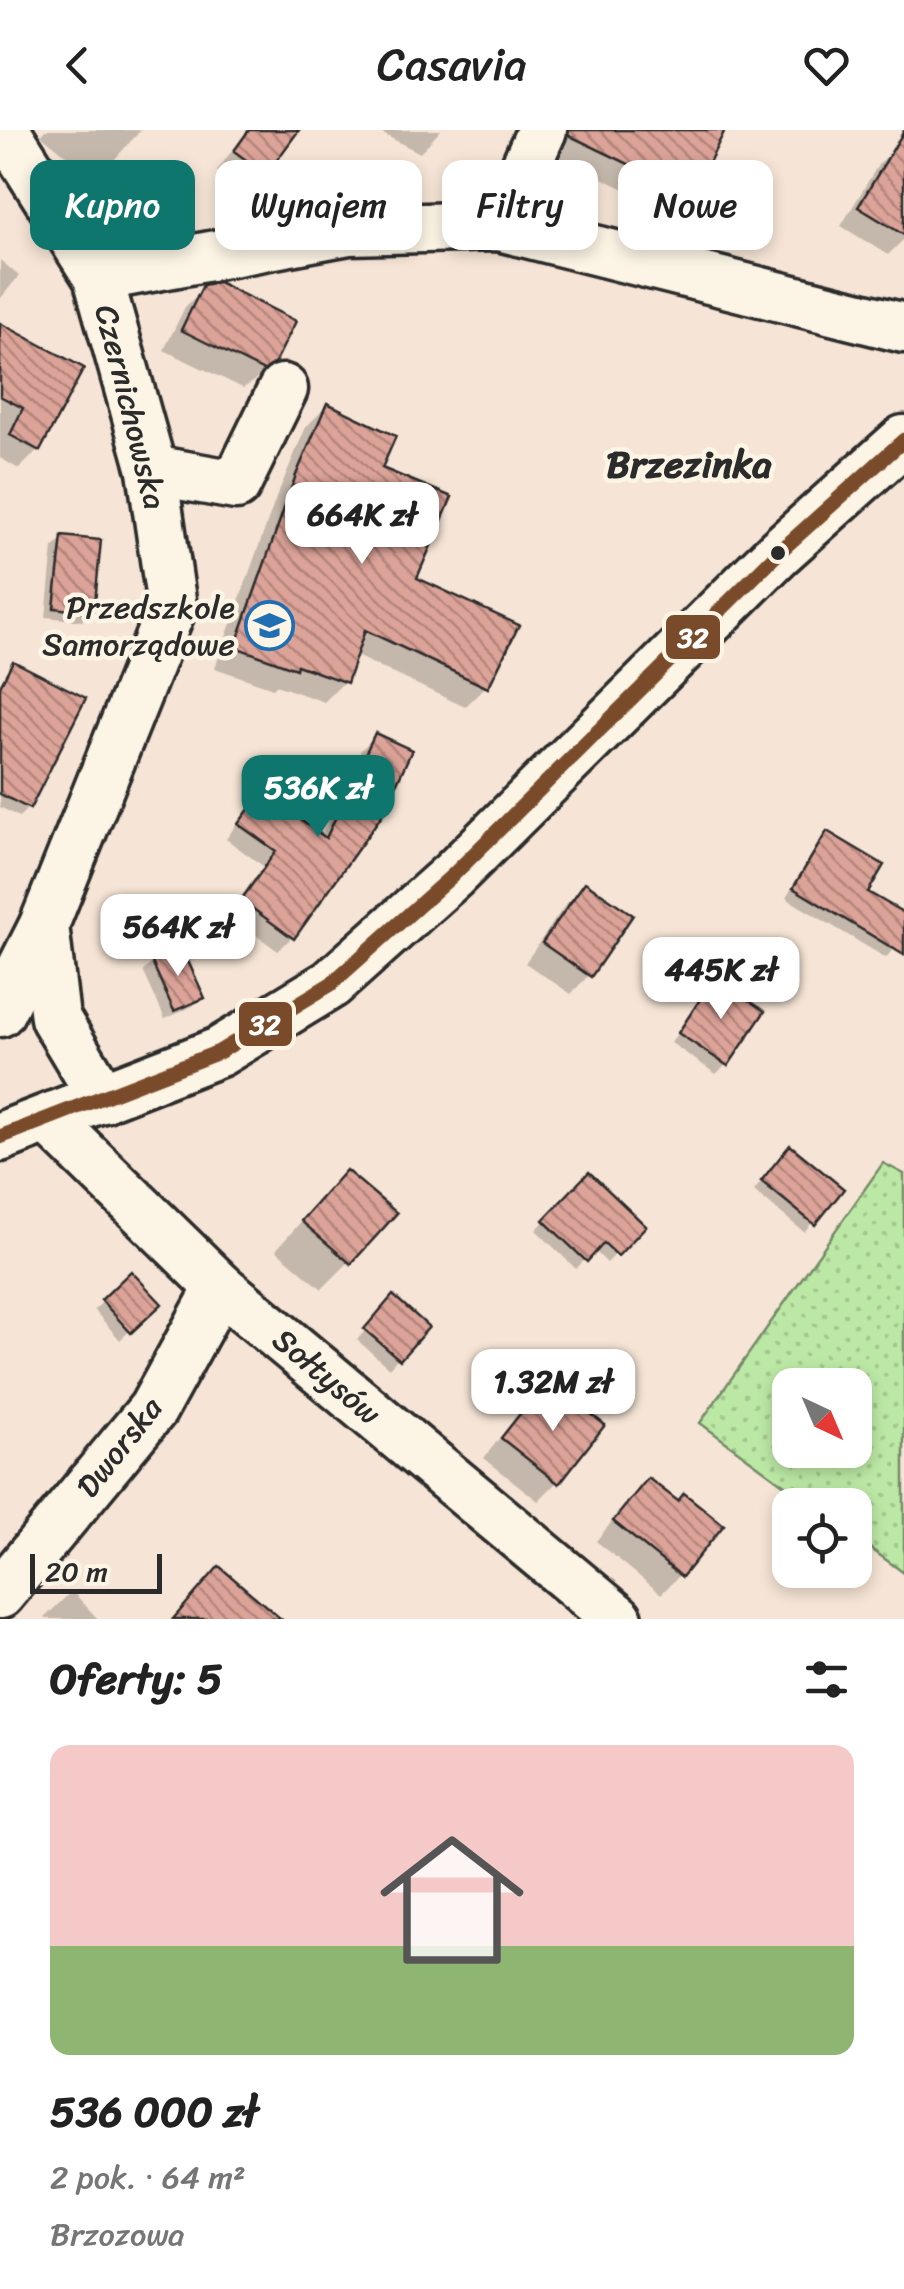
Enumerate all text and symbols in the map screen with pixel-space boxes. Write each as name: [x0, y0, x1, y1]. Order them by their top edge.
text: Casavia: [377, 25, 527, 105]
icon: back: [50, 38, 105, 93]
icon: heart: [799, 38, 854, 93]
chip: Kupno: [30, 160, 195, 250]
chip: Wynajem: [215, 160, 422, 250]
chip: Filtry: [442, 160, 598, 250]
chip: Nowe: [618, 160, 773, 250]
street label: Czernichowska: [78, 299, 184, 516]
district label: Brzezinka: [606, 431, 773, 498]
pin: 664K zł: [270, 482, 454, 567]
text: 664K zł: [307, 486, 417, 543]
unlabelled marker: [768, 543, 788, 563]
place label: Przedszkole Samorządowe: [42, 579, 235, 673]
school or university icon: Przedszkole Samorządowe: [244, 599, 296, 651]
line badge: 32: [664, 613, 722, 661]
text: 32: [676, 613, 709, 662]
pin: 536K zł: [226, 755, 410, 840]
text: 536K zł: [264, 759, 372, 816]
pin: 564K zł: [86, 894, 270, 979]
text: 564K zł: [122, 898, 234, 955]
pin: 445K zł: [629, 937, 813, 1022]
text: 445K zł: [665, 941, 778, 998]
line badge: 32: [237, 1000, 294, 1048]
text: 32: [248, 1000, 281, 1049]
street label: Sołtysów: [259, 1313, 395, 1440]
pin: 1.32M zł: [450, 1349, 656, 1434]
text: 1.32M zł: [493, 1353, 613, 1410]
north arrow: [772, 1368, 872, 1468]
map controls: [772, 1368, 872, 1588]
street label: Dworska: [61, 1383, 178, 1511]
button: locate: [772, 1488, 872, 1588]
text: 20 m: [45, 1547, 108, 1596]
scale bar: [30, 1549, 162, 1594]
text: Oferty: 5: [50, 1642, 223, 1716]
icon: filters: [799, 1652, 854, 1707]
icon: home: [362, 1810, 542, 1990]
text: 536 000 zł: [50, 2075, 258, 2149]
text: 2 pok. · 64 m²: [50, 2149, 245, 2206]
text: Brzozowa: [50, 2206, 184, 2263]

